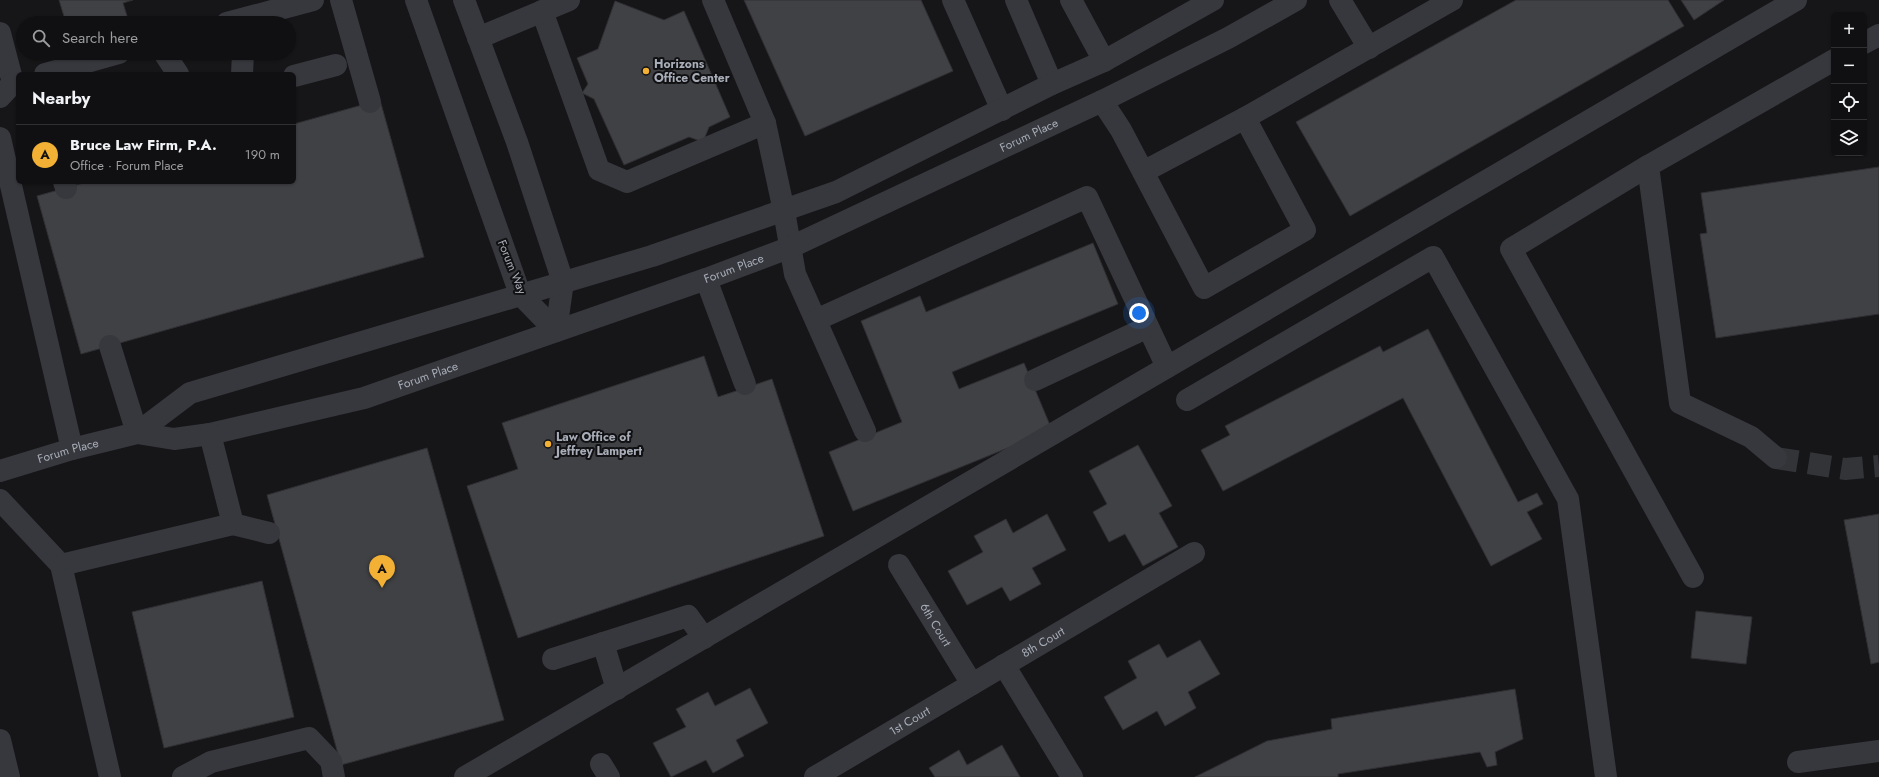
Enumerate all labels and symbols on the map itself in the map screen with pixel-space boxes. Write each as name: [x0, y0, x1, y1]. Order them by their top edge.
place label: Horizons Office Center: [654, 55, 730, 87]
marker: Horizons Office Center: [641, 66, 651, 76]
street label: Forum Place: [997, 114, 1061, 157]
street label: Forum Way: [493, 237, 531, 298]
street label: Forum Place: [701, 249, 766, 288]
your location: [1129, 303, 1149, 323]
street label: Forum Place: [395, 357, 461, 395]
place label: Law Office of Jeffrey Lampert: [554, 428, 642, 460]
street label: Forum Place: [35, 434, 100, 468]
marker: Law Office of Jeffrey Lampert: [543, 439, 553, 449]
pin: A: [369, 555, 395, 588]
street label: 6th Court: [915, 600, 956, 650]
street label: 8th Court: [1018, 622, 1068, 662]
street label: 1st Court: [886, 702, 934, 740]

